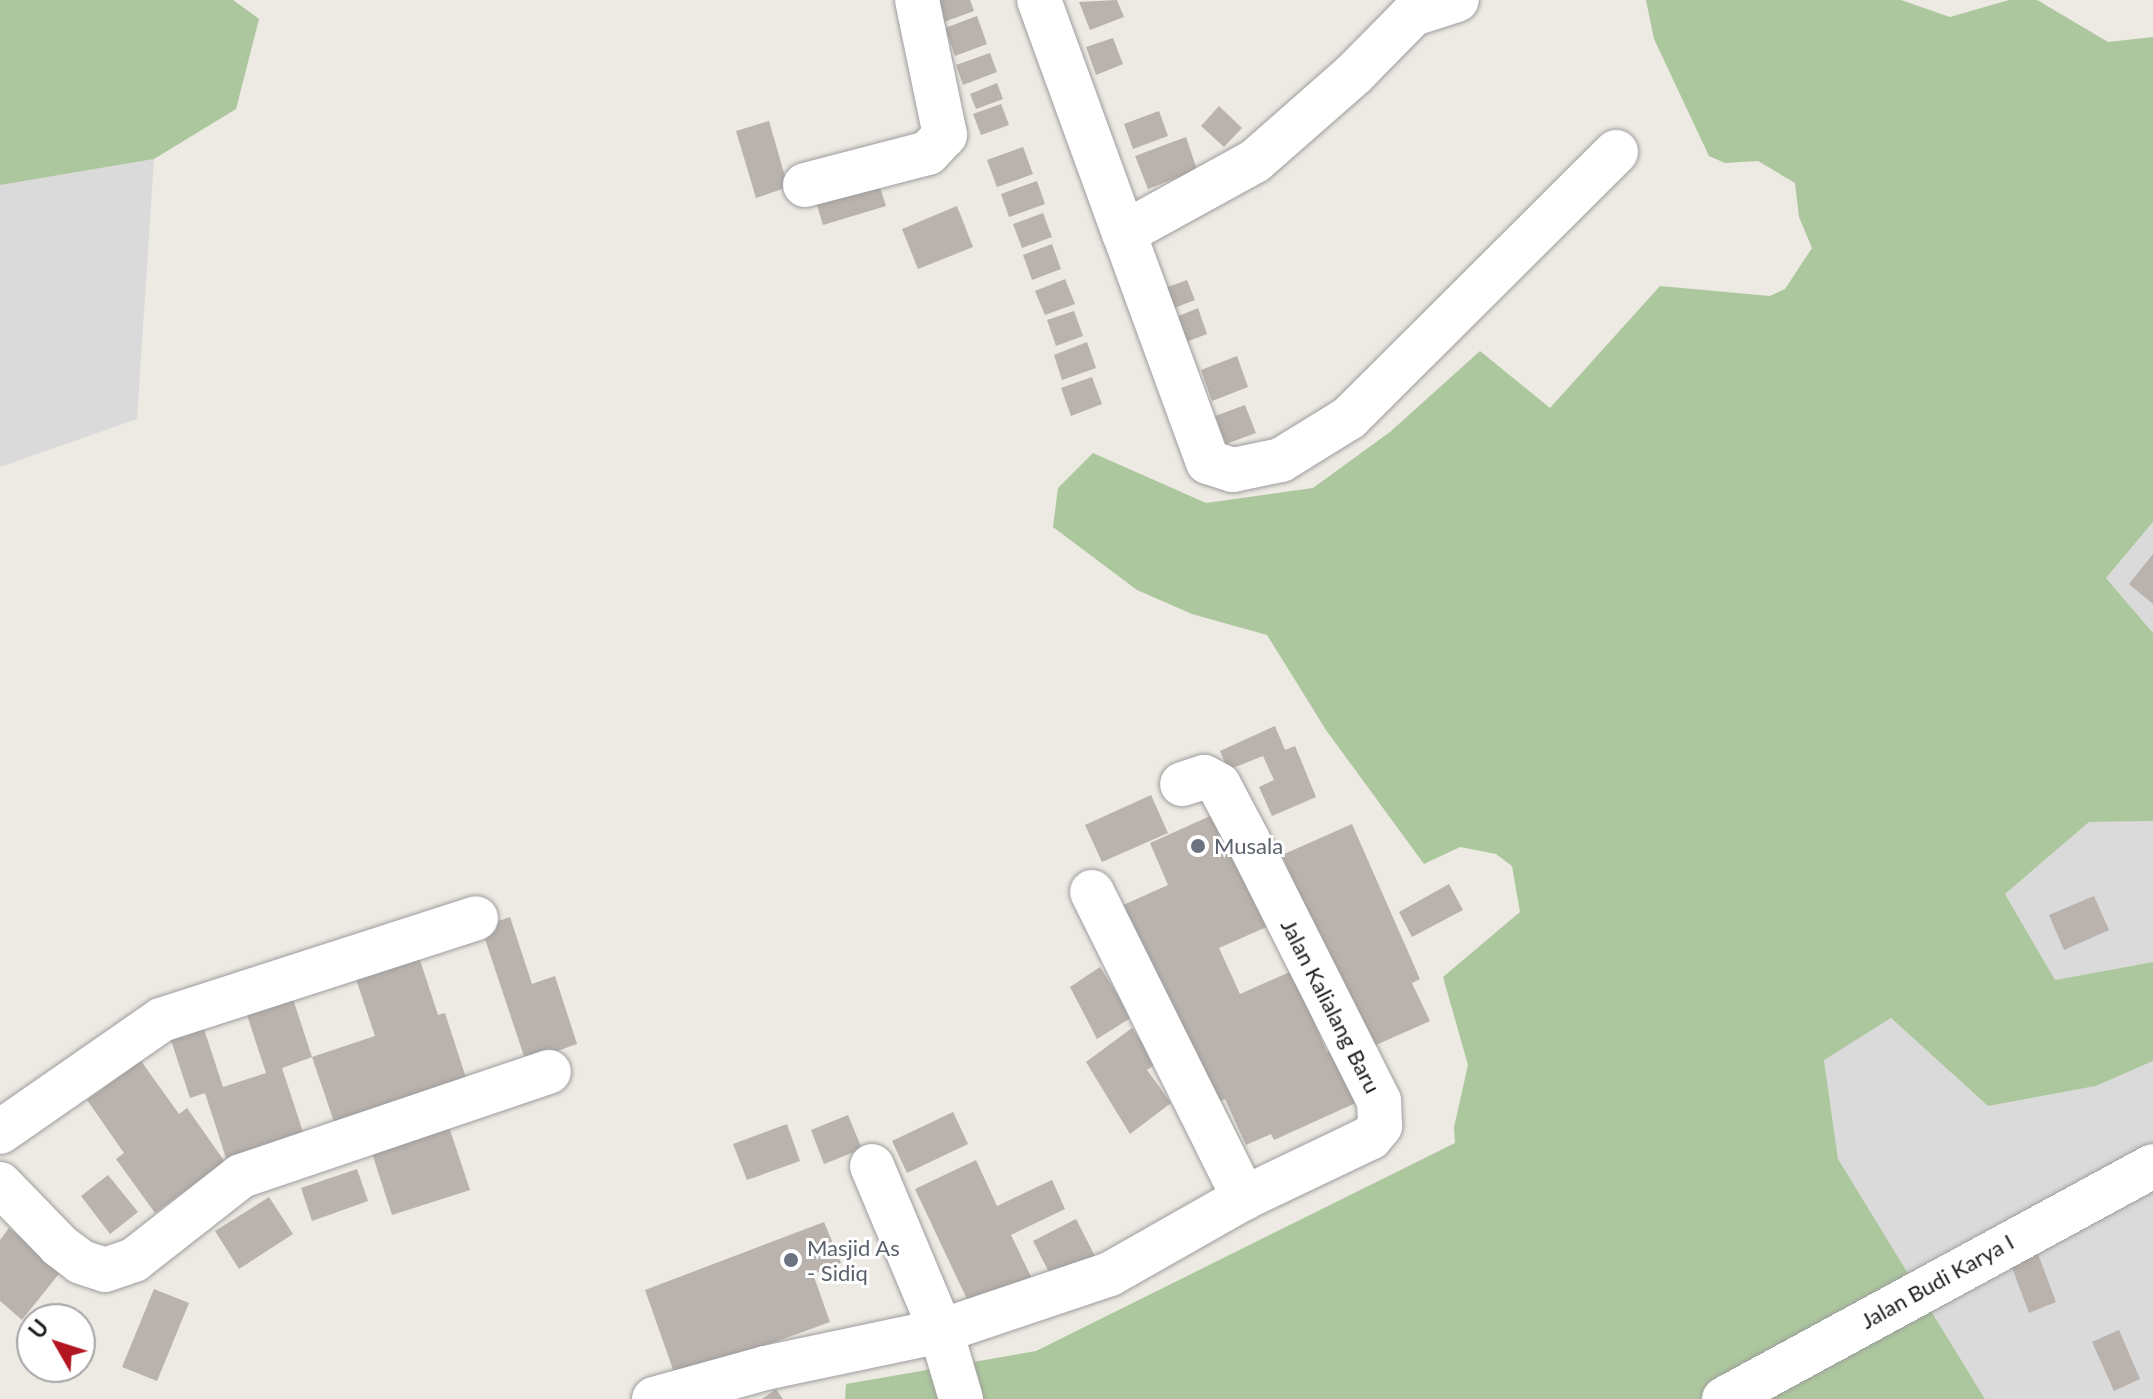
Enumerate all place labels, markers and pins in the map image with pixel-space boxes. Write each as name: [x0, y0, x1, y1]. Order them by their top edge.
place label: Musala: [1214, 833, 1283, 859]
marker: Musala: [1189, 837, 1207, 855]
place label: Masjid As - Sidiq: [807, 1234, 900, 1286]
marker: Masjid As - Sidiq: [782, 1251, 800, 1269]

